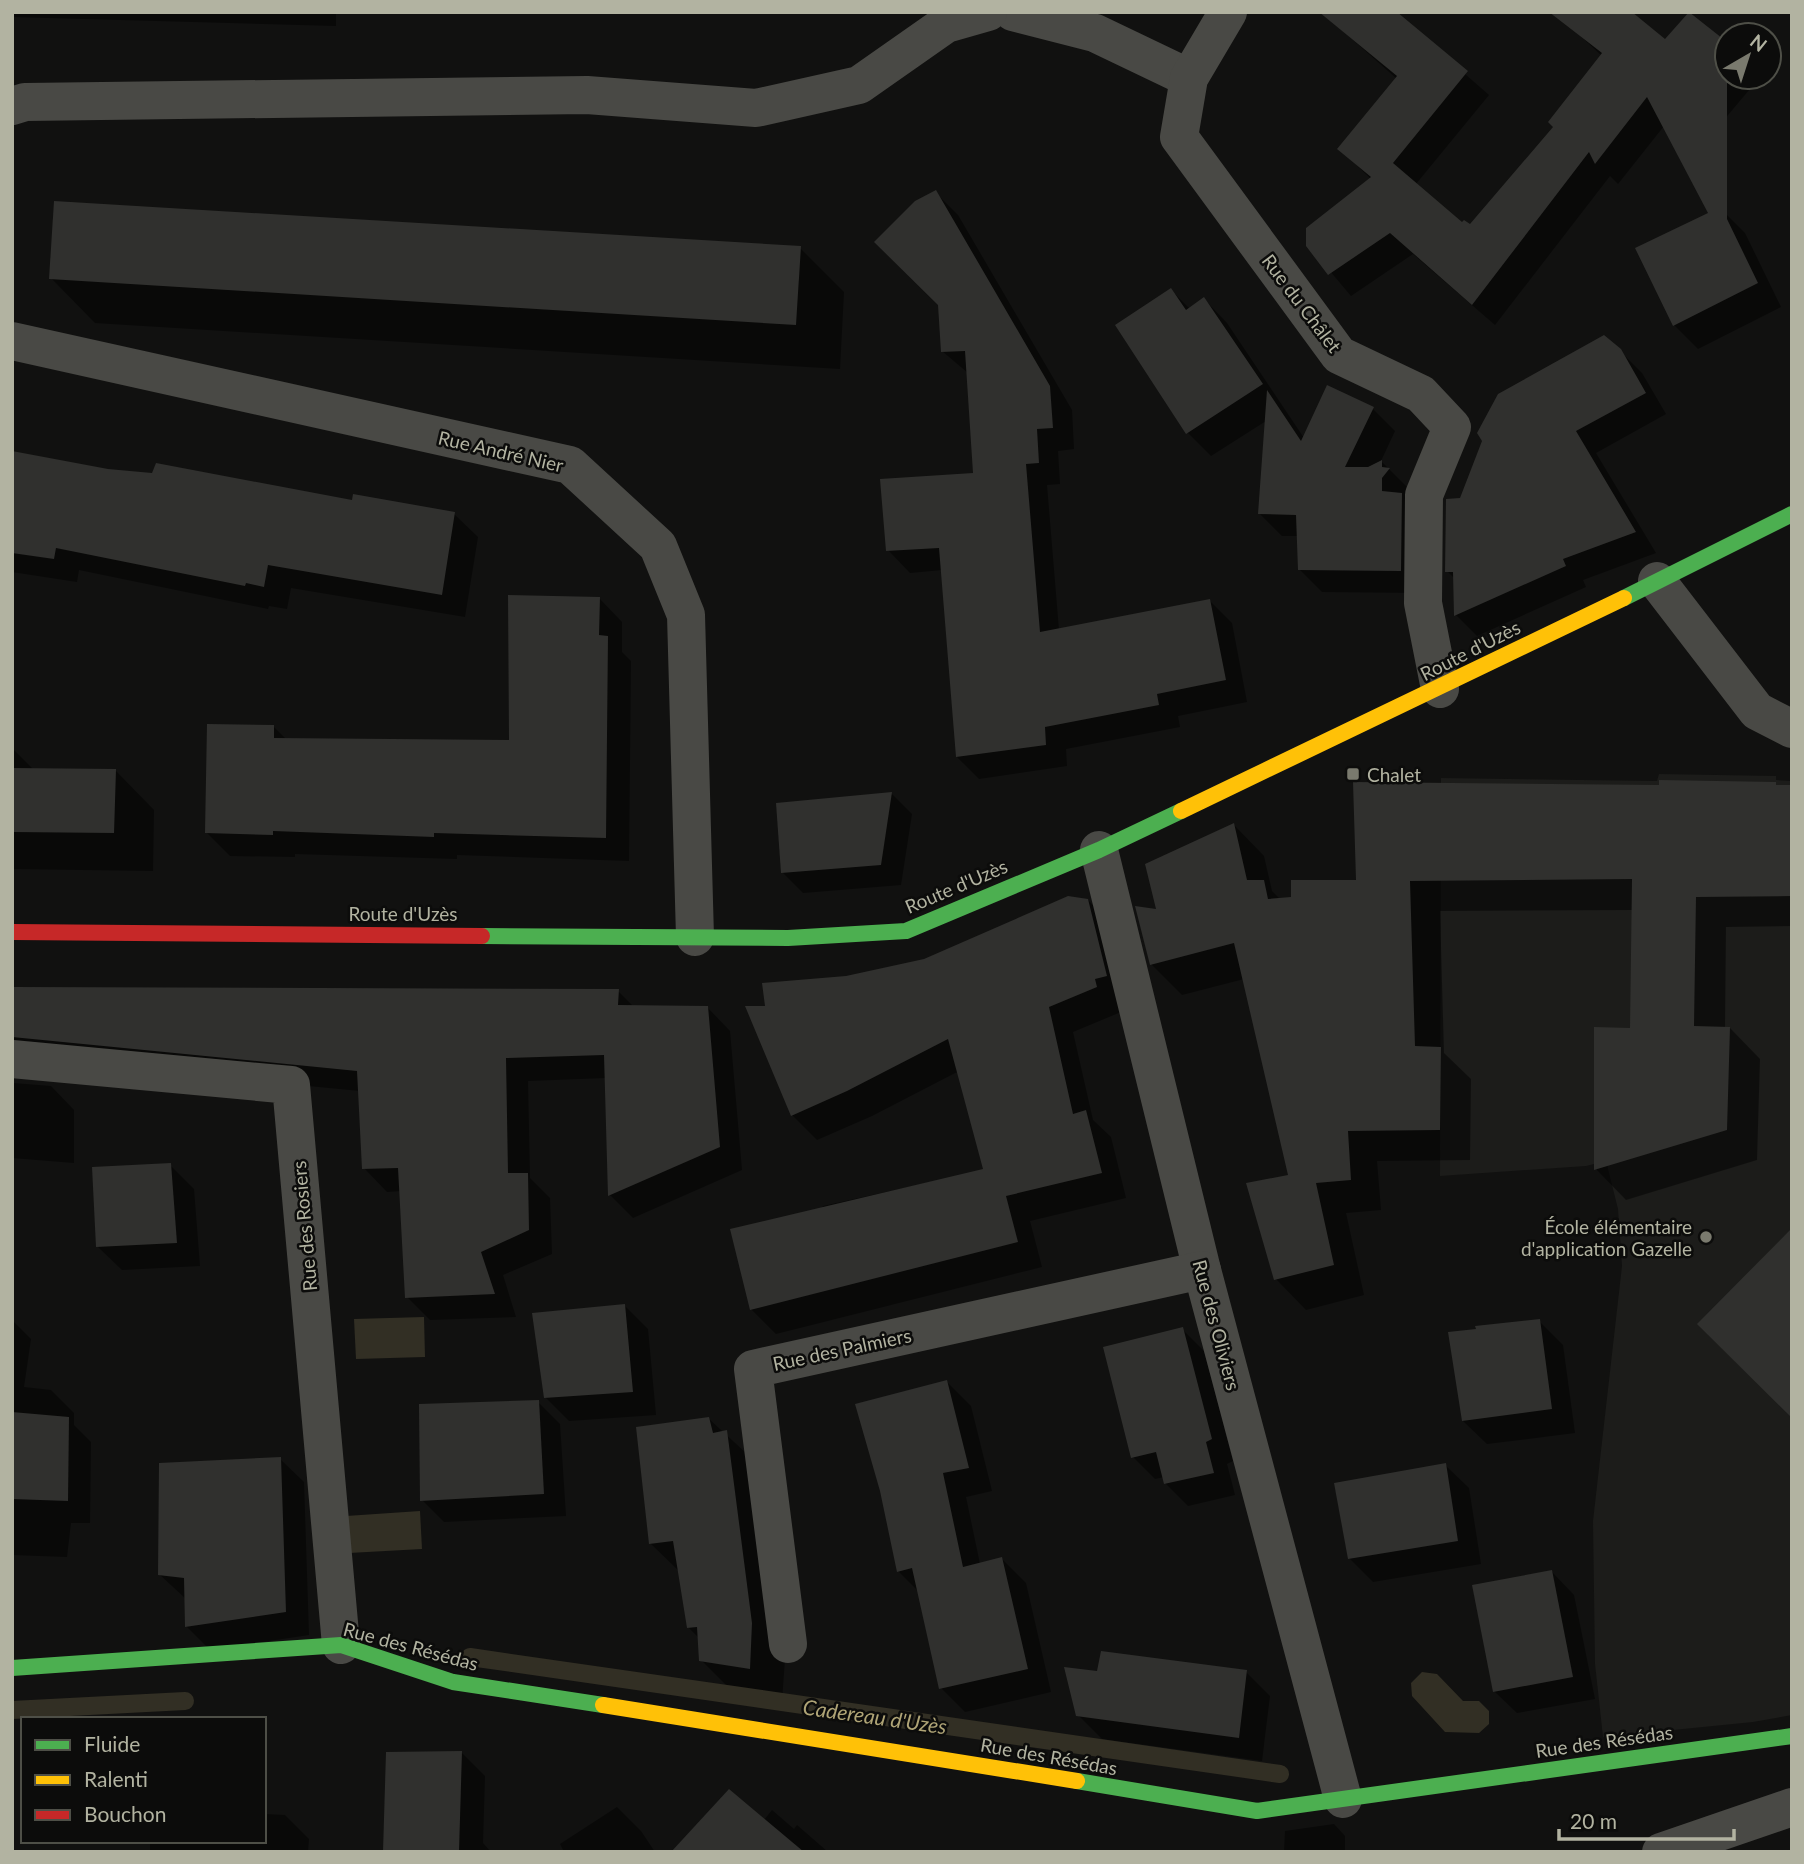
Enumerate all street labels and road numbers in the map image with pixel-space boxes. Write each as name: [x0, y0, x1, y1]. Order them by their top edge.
street label: Rue du Châlet: [1258, 249, 1347, 357]
street label: Rue André Nier: [436, 425, 566, 477]
street label: Route d'Uzès: [1416, 615, 1524, 685]
street label: Route d'Uzès: [901, 854, 1011, 918]
street label: Route d'Uzès: [348, 902, 458, 925]
street label: Rue des Rosiers: [287, 1160, 321, 1292]
street label: Rue des Oliviers: [1189, 1257, 1245, 1393]
street label: Rue des Palmiers: [771, 1323, 913, 1375]
street label: Rue des Résédas: [341, 1617, 481, 1675]
street label: Rue des Résédas: [1534, 1720, 1674, 1762]
street label: Rue des Résédas: [979, 1733, 1119, 1779]

